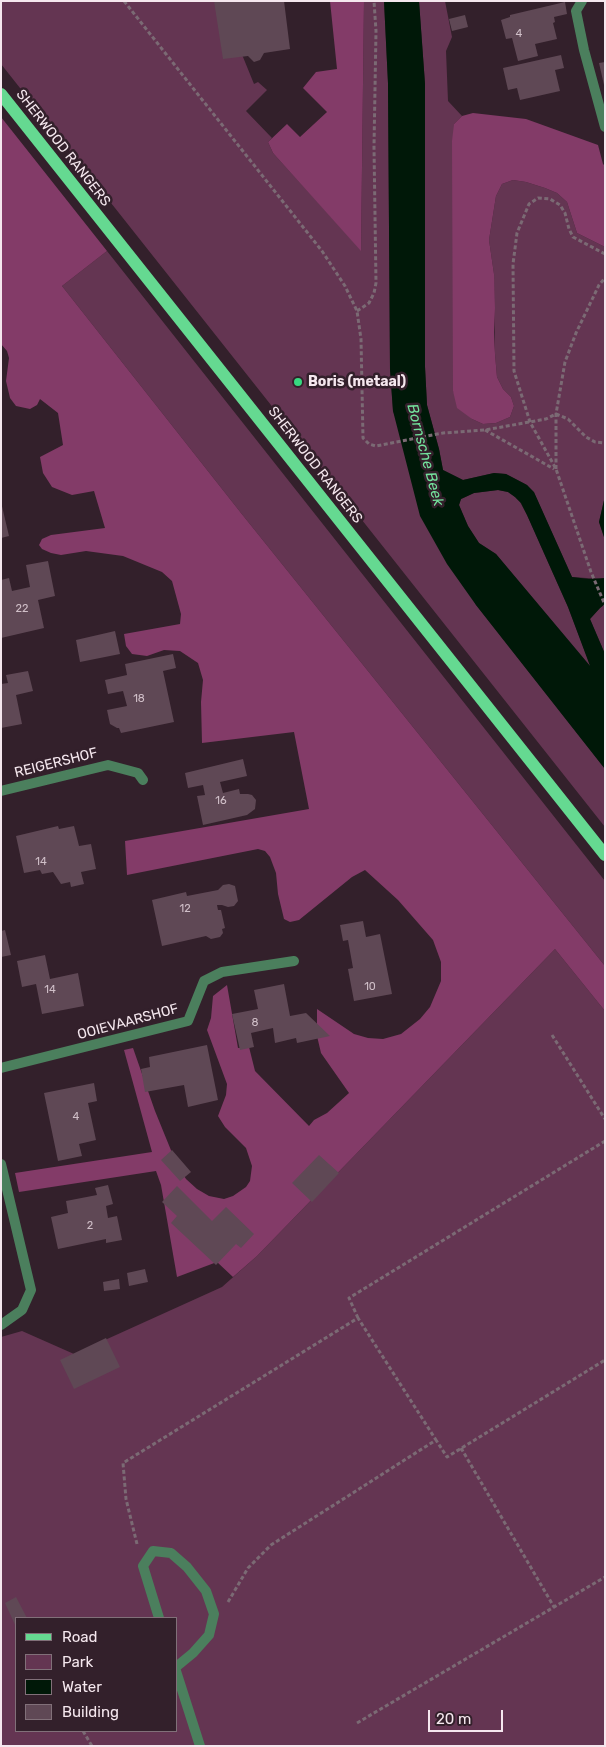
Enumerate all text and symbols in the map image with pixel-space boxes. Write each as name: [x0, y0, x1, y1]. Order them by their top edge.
house number: 4: [516, 27, 522, 41]
street label: SHERWOOD RANGERS: [12, 86, 114, 210]
place label: Boris (metaal): [308, 374, 406, 390]
marker: Boris (metaal): [292, 376, 304, 388]
water label: Bornsche Beek: [403, 402, 447, 508]
street label: SHERWOOD RANGERS: [264, 403, 366, 527]
house number: 22: [16, 602, 28, 616]
house number: 18: [133, 692, 145, 706]
street label: REIGERSHOF: [13, 745, 99, 781]
house number: 16: [215, 794, 227, 808]
house number: 14: [35, 855, 47, 869]
house number: 12: [179, 902, 191, 916]
house number: 10: [364, 980, 376, 994]
house number: 14: [44, 983, 56, 997]
street label: OOIEVAARSHOF: [76, 1000, 180, 1044]
house number: 8: [252, 1016, 258, 1030]
house number: 4: [73, 1110, 79, 1124]
house number: 2: [87, 1219, 93, 1233]
legend: [15, 1617, 178, 1732]
text: Road: [62, 1628, 98, 1646]
text: Park: [62, 1653, 93, 1671]
text: Water: [62, 1678, 102, 1696]
scale bar: [431, 1700, 506, 1732]
text: Building: [62, 1703, 119, 1721]
text: 20 m: [436, 1710, 471, 1728]

